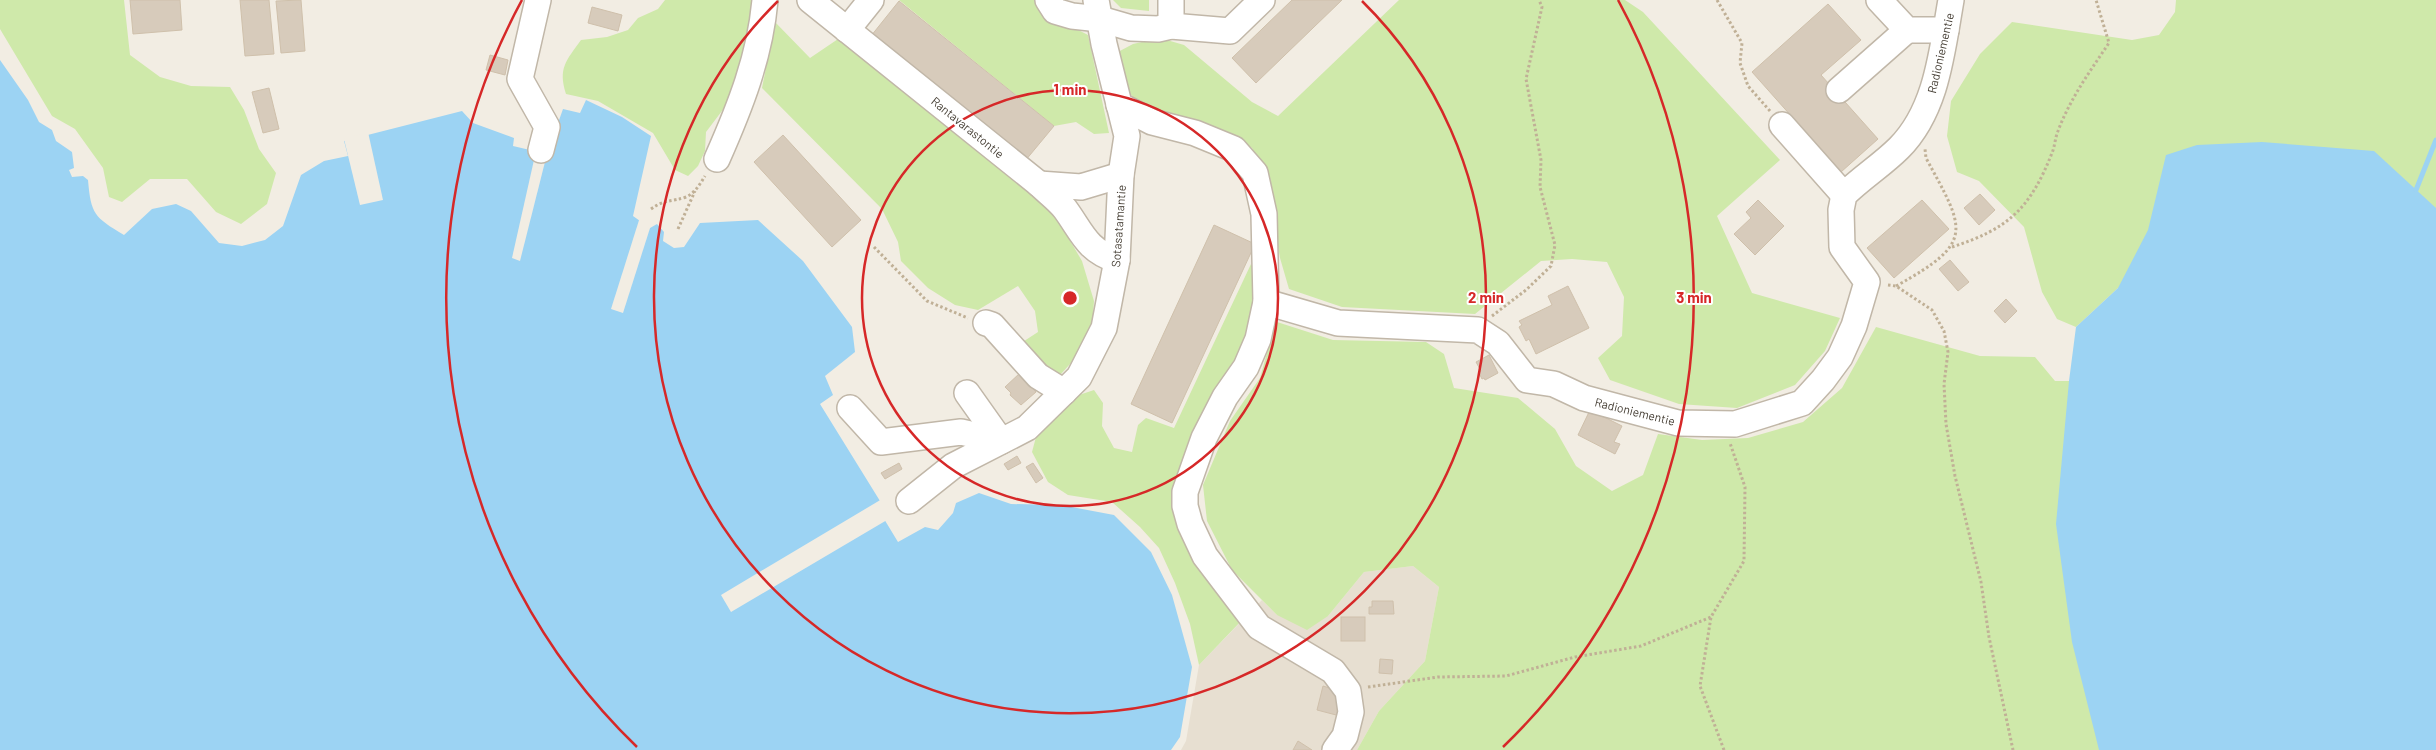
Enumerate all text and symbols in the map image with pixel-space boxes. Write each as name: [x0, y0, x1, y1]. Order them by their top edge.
street label: Radioniementie: [1924, 11, 1956, 95]
text: 1 min: [1054, 80, 1086, 98]
street label: Rantavarastontie: [929, 93, 1007, 161]
street label: Sotasatamantie: [1108, 184, 1128, 268]
text: 2 min: [1468, 288, 1504, 306]
text: 3 min: [1676, 288, 1712, 306]
centre of rings: [1061, 289, 1079, 307]
street label: Radioniementie: [1593, 394, 1677, 428]

